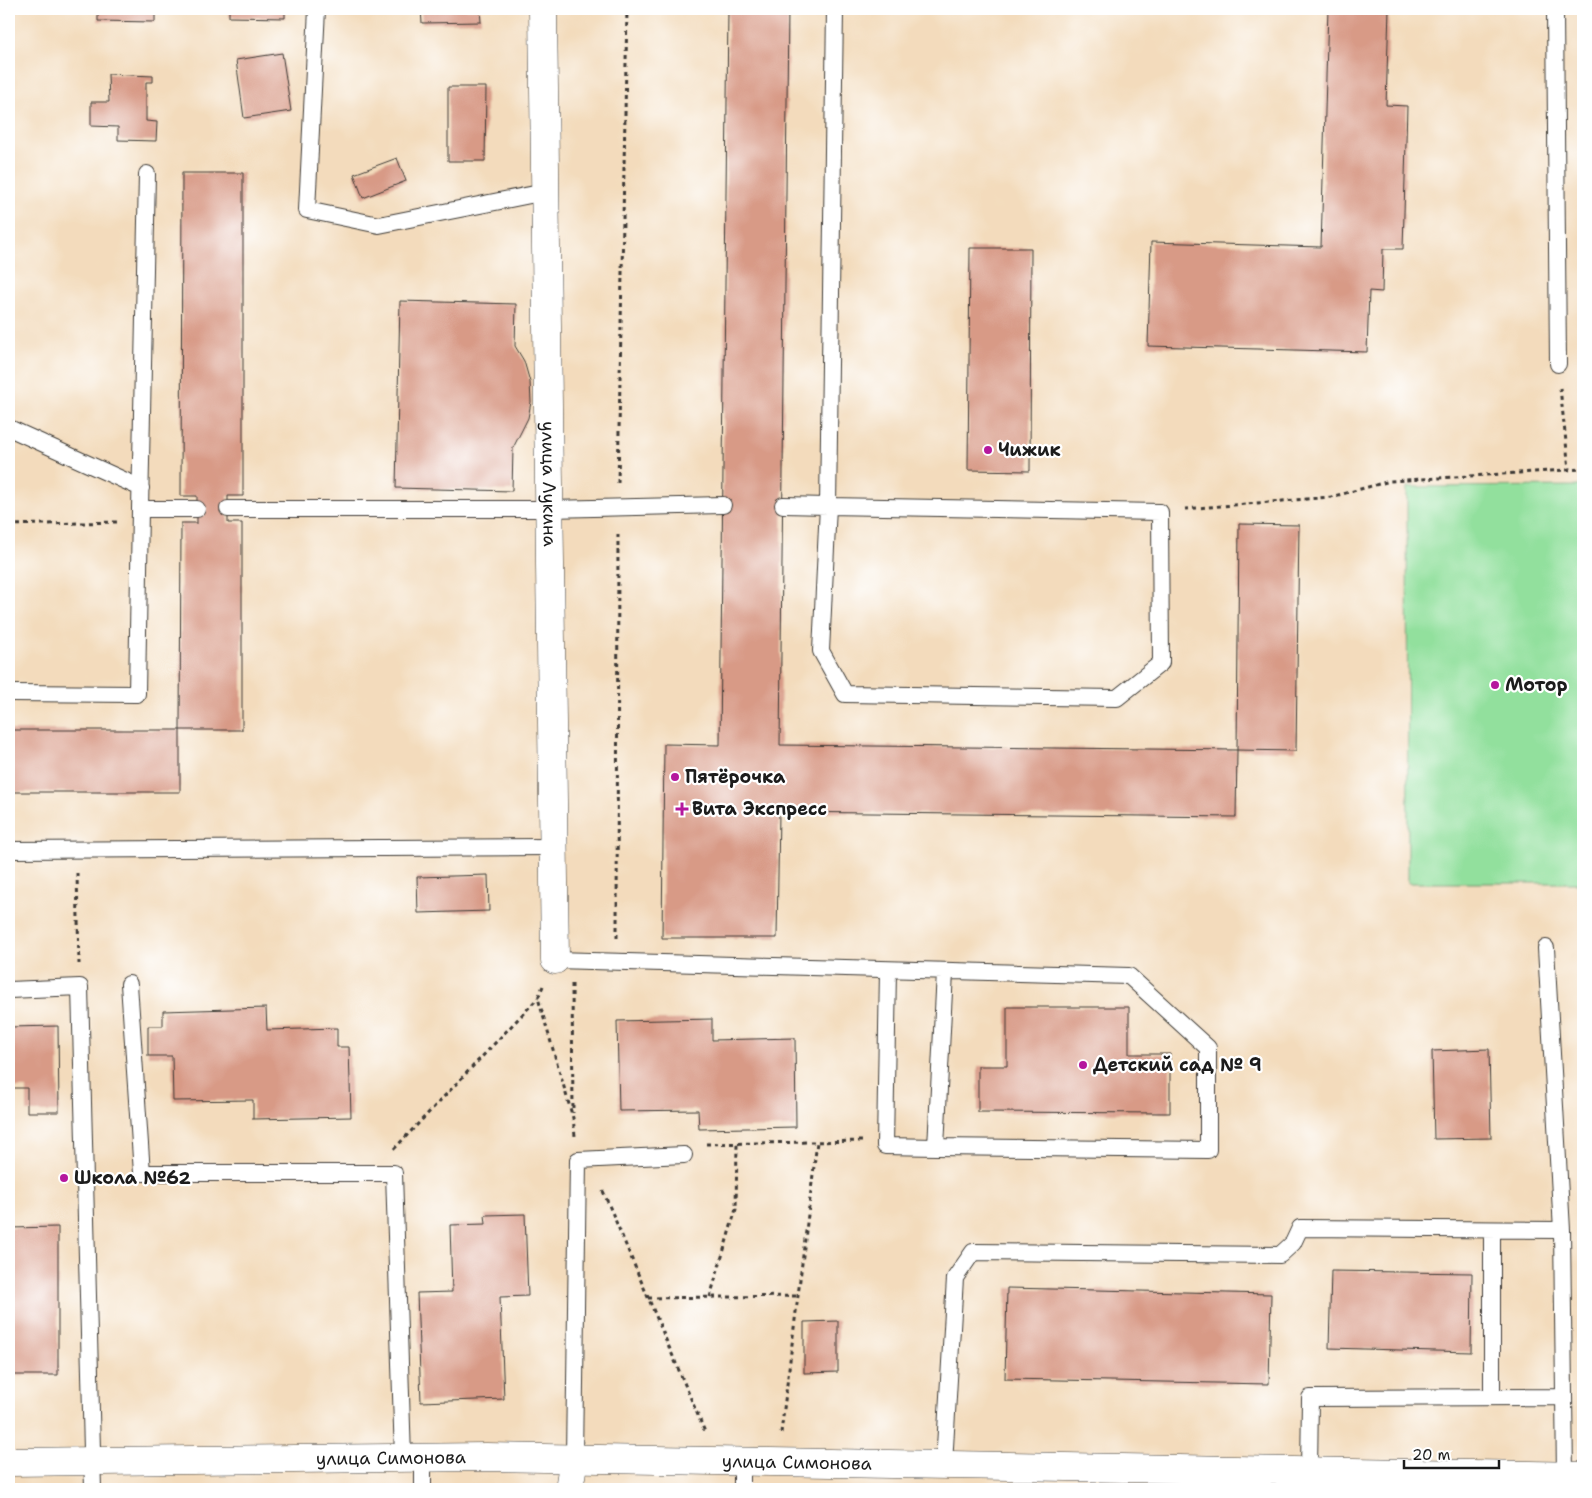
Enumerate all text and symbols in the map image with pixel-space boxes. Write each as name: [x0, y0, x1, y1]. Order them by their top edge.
street label: улица Лукина: [536, 421, 562, 547]
place label: Чижик: [998, 438, 1061, 462]
marker: Чижик: [982, 444, 994, 456]
place label: Мотор: [1505, 673, 1568, 697]
marker: Мотор: [1489, 679, 1501, 691]
place label: Пятёрочка: [685, 765, 786, 789]
marker: Пятёрочка: [669, 771, 681, 783]
place label: Вита Экспресс: [692, 797, 827, 821]
marker: Вита Экспресс: [676, 803, 688, 815]
place label: Детский сад № 9: [1093, 1053, 1262, 1077]
marker: Детский сад № 9: [1077, 1059, 1089, 1071]
place label: Школа №62: [74, 1166, 191, 1190]
marker: Школа №62: [58, 1172, 70, 1184]
scale bar: [1404, 1438, 1500, 1470]
street label: улица Симонова: [316, 1445, 466, 1471]
text: 20 m: [1412, 1445, 1451, 1465]
street label: улица Симонова: [722, 1449, 872, 1476]

